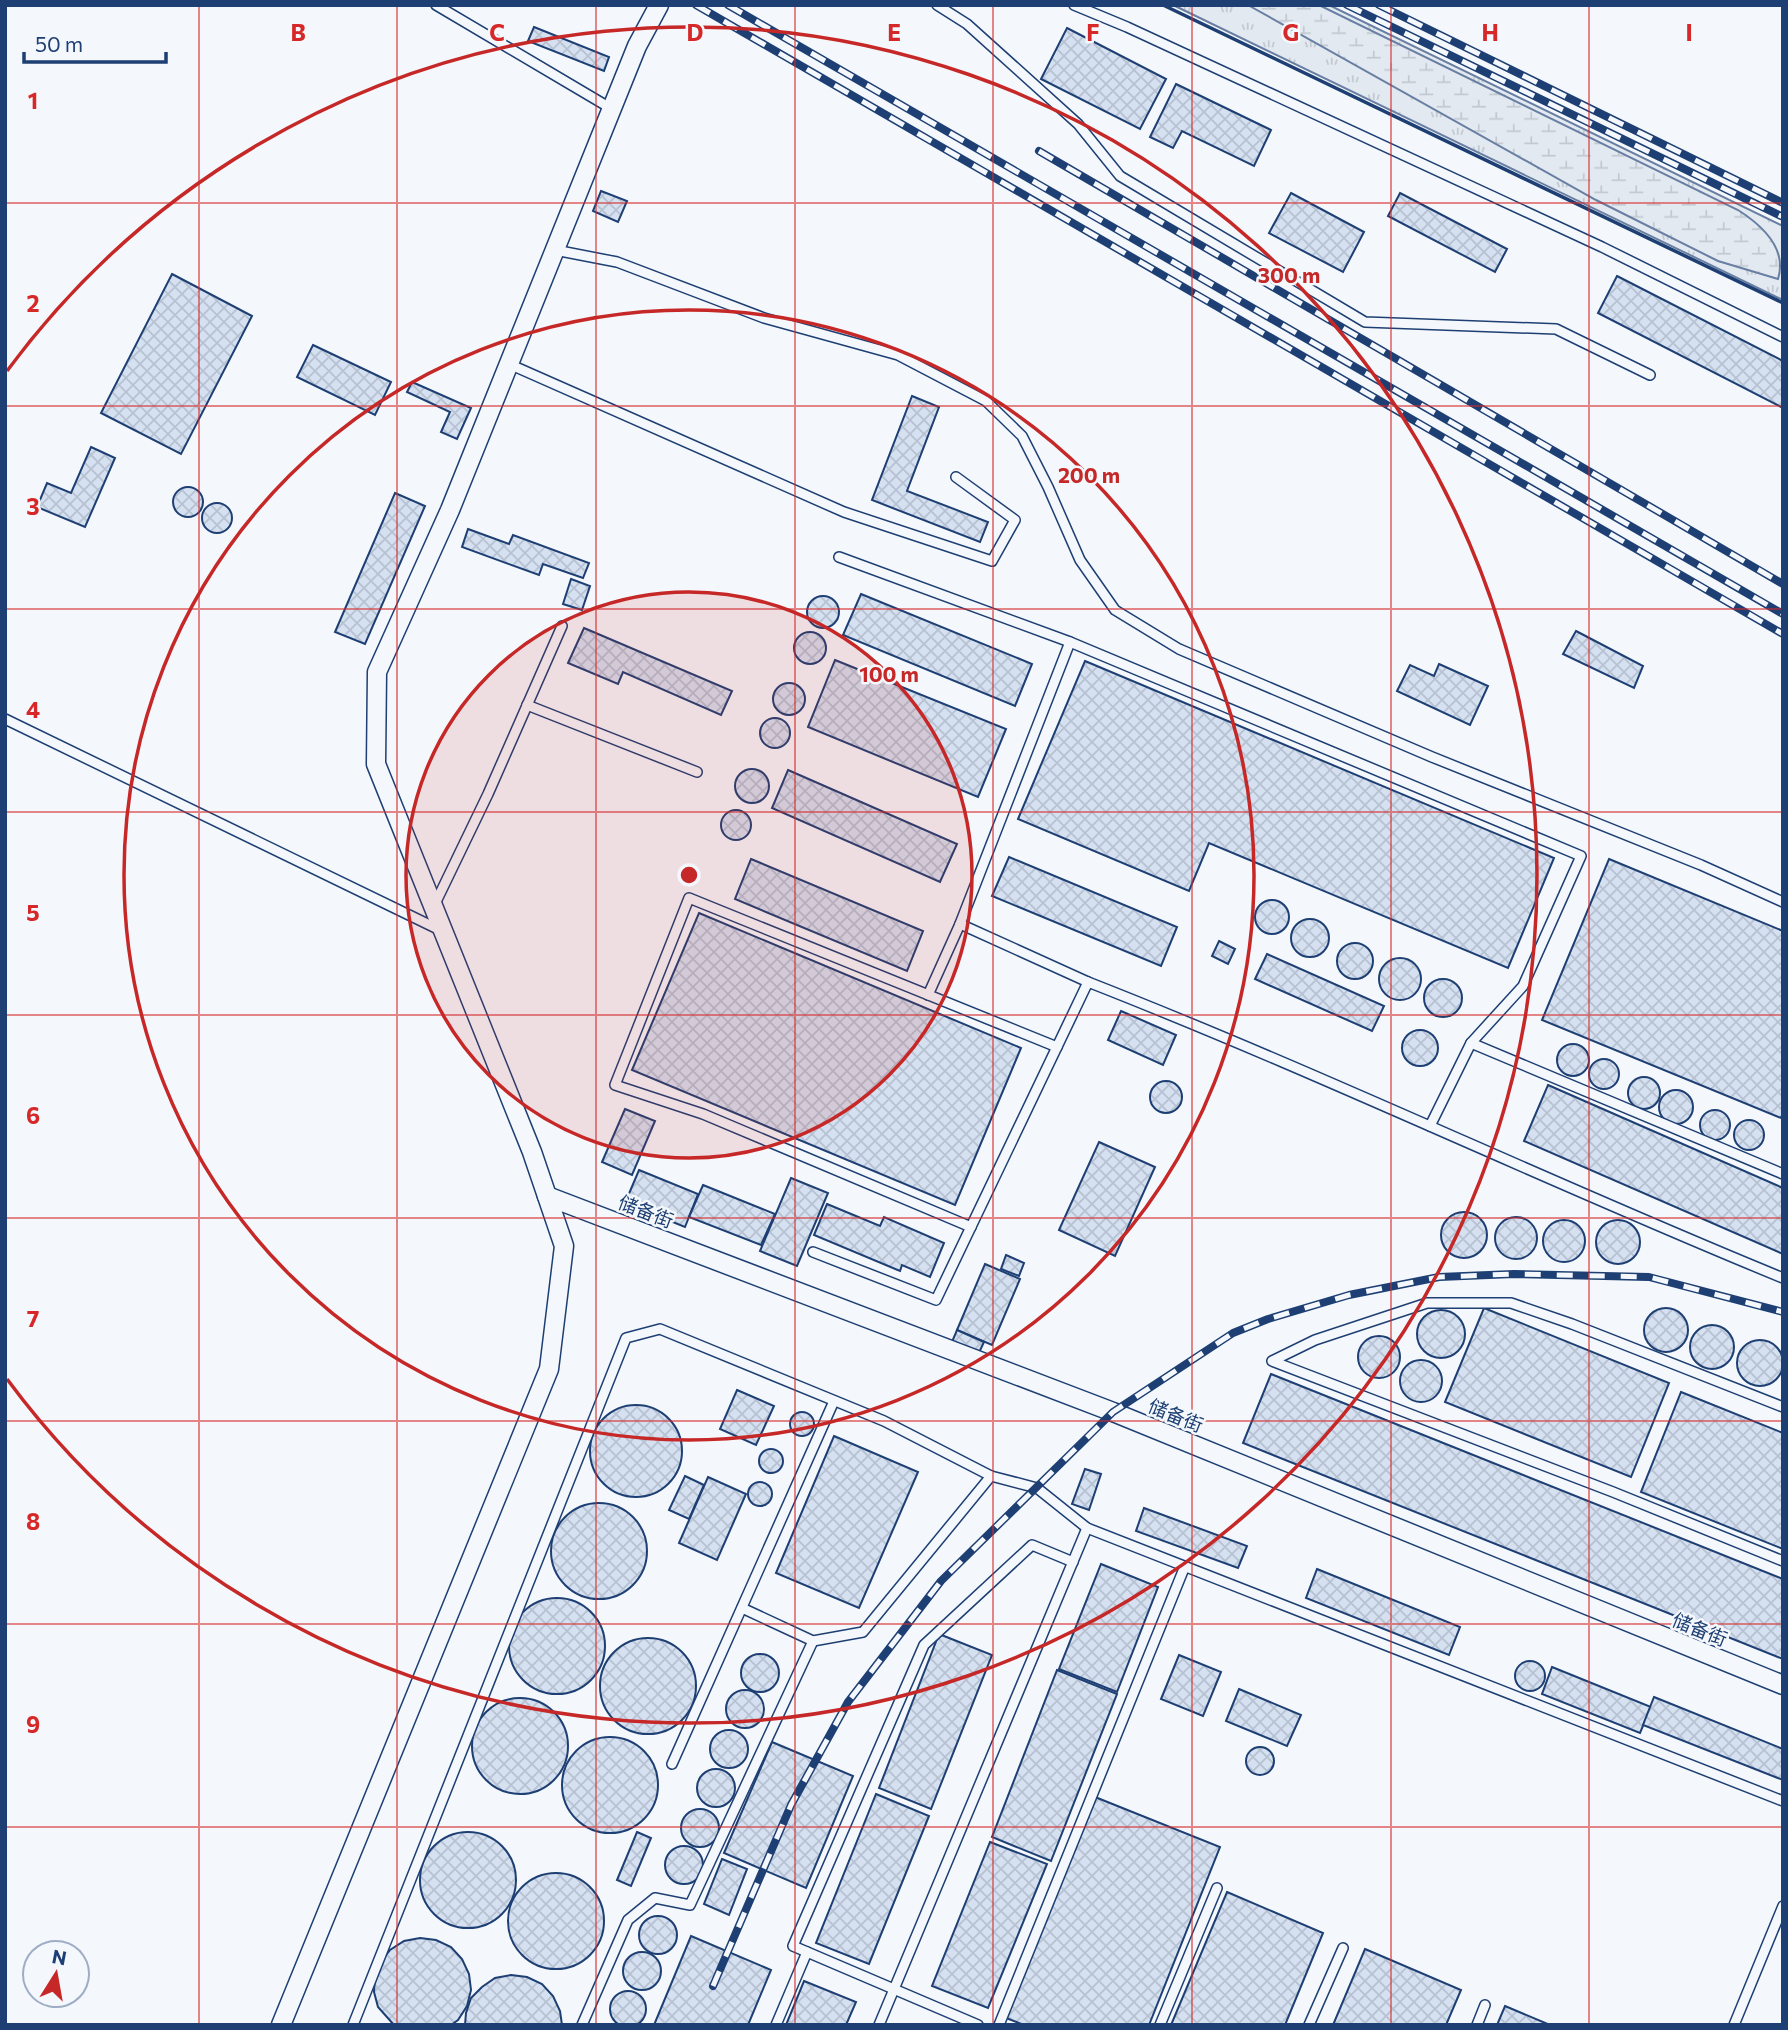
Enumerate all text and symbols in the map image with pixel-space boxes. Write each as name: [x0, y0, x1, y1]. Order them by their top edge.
text: B: [290, 18, 306, 46]
text: C: [489, 18, 505, 46]
text: D: [687, 18, 704, 46]
text: E: [887, 18, 901, 46]
text: F: [1086, 18, 1100, 46]
text: G: [1283, 18, 1299, 46]
text: H: [1481, 18, 1499, 46]
text: I: [1685, 18, 1693, 46]
scale bar: [24, 21, 166, 65]
text: 50 m: [35, 31, 83, 56]
text: 1: [28, 86, 38, 114]
text: 300 m: [1258, 262, 1320, 287]
text: 2: [26, 289, 40, 317]
text: 200 m: [1058, 462, 1120, 487]
text: 3: [26, 492, 40, 520]
text: 100 m: [859, 661, 919, 686]
text: 4: [26, 695, 40, 723]
centre of rings: [677, 863, 701, 887]
text: 5: [26, 898, 40, 926]
text: 6: [26, 1101, 40, 1129]
street label: 储备街: [615, 1190, 677, 1232]
text: 7: [27, 1304, 39, 1332]
street label: 储备街: [1145, 1394, 1207, 1436]
text: 8: [26, 1507, 40, 1535]
street label: 储备街: [1669, 1608, 1731, 1650]
text: 9: [26, 1710, 40, 1738]
north arrow: [21, 1939, 91, 2009]
text: N: [50, 1944, 69, 1969]

